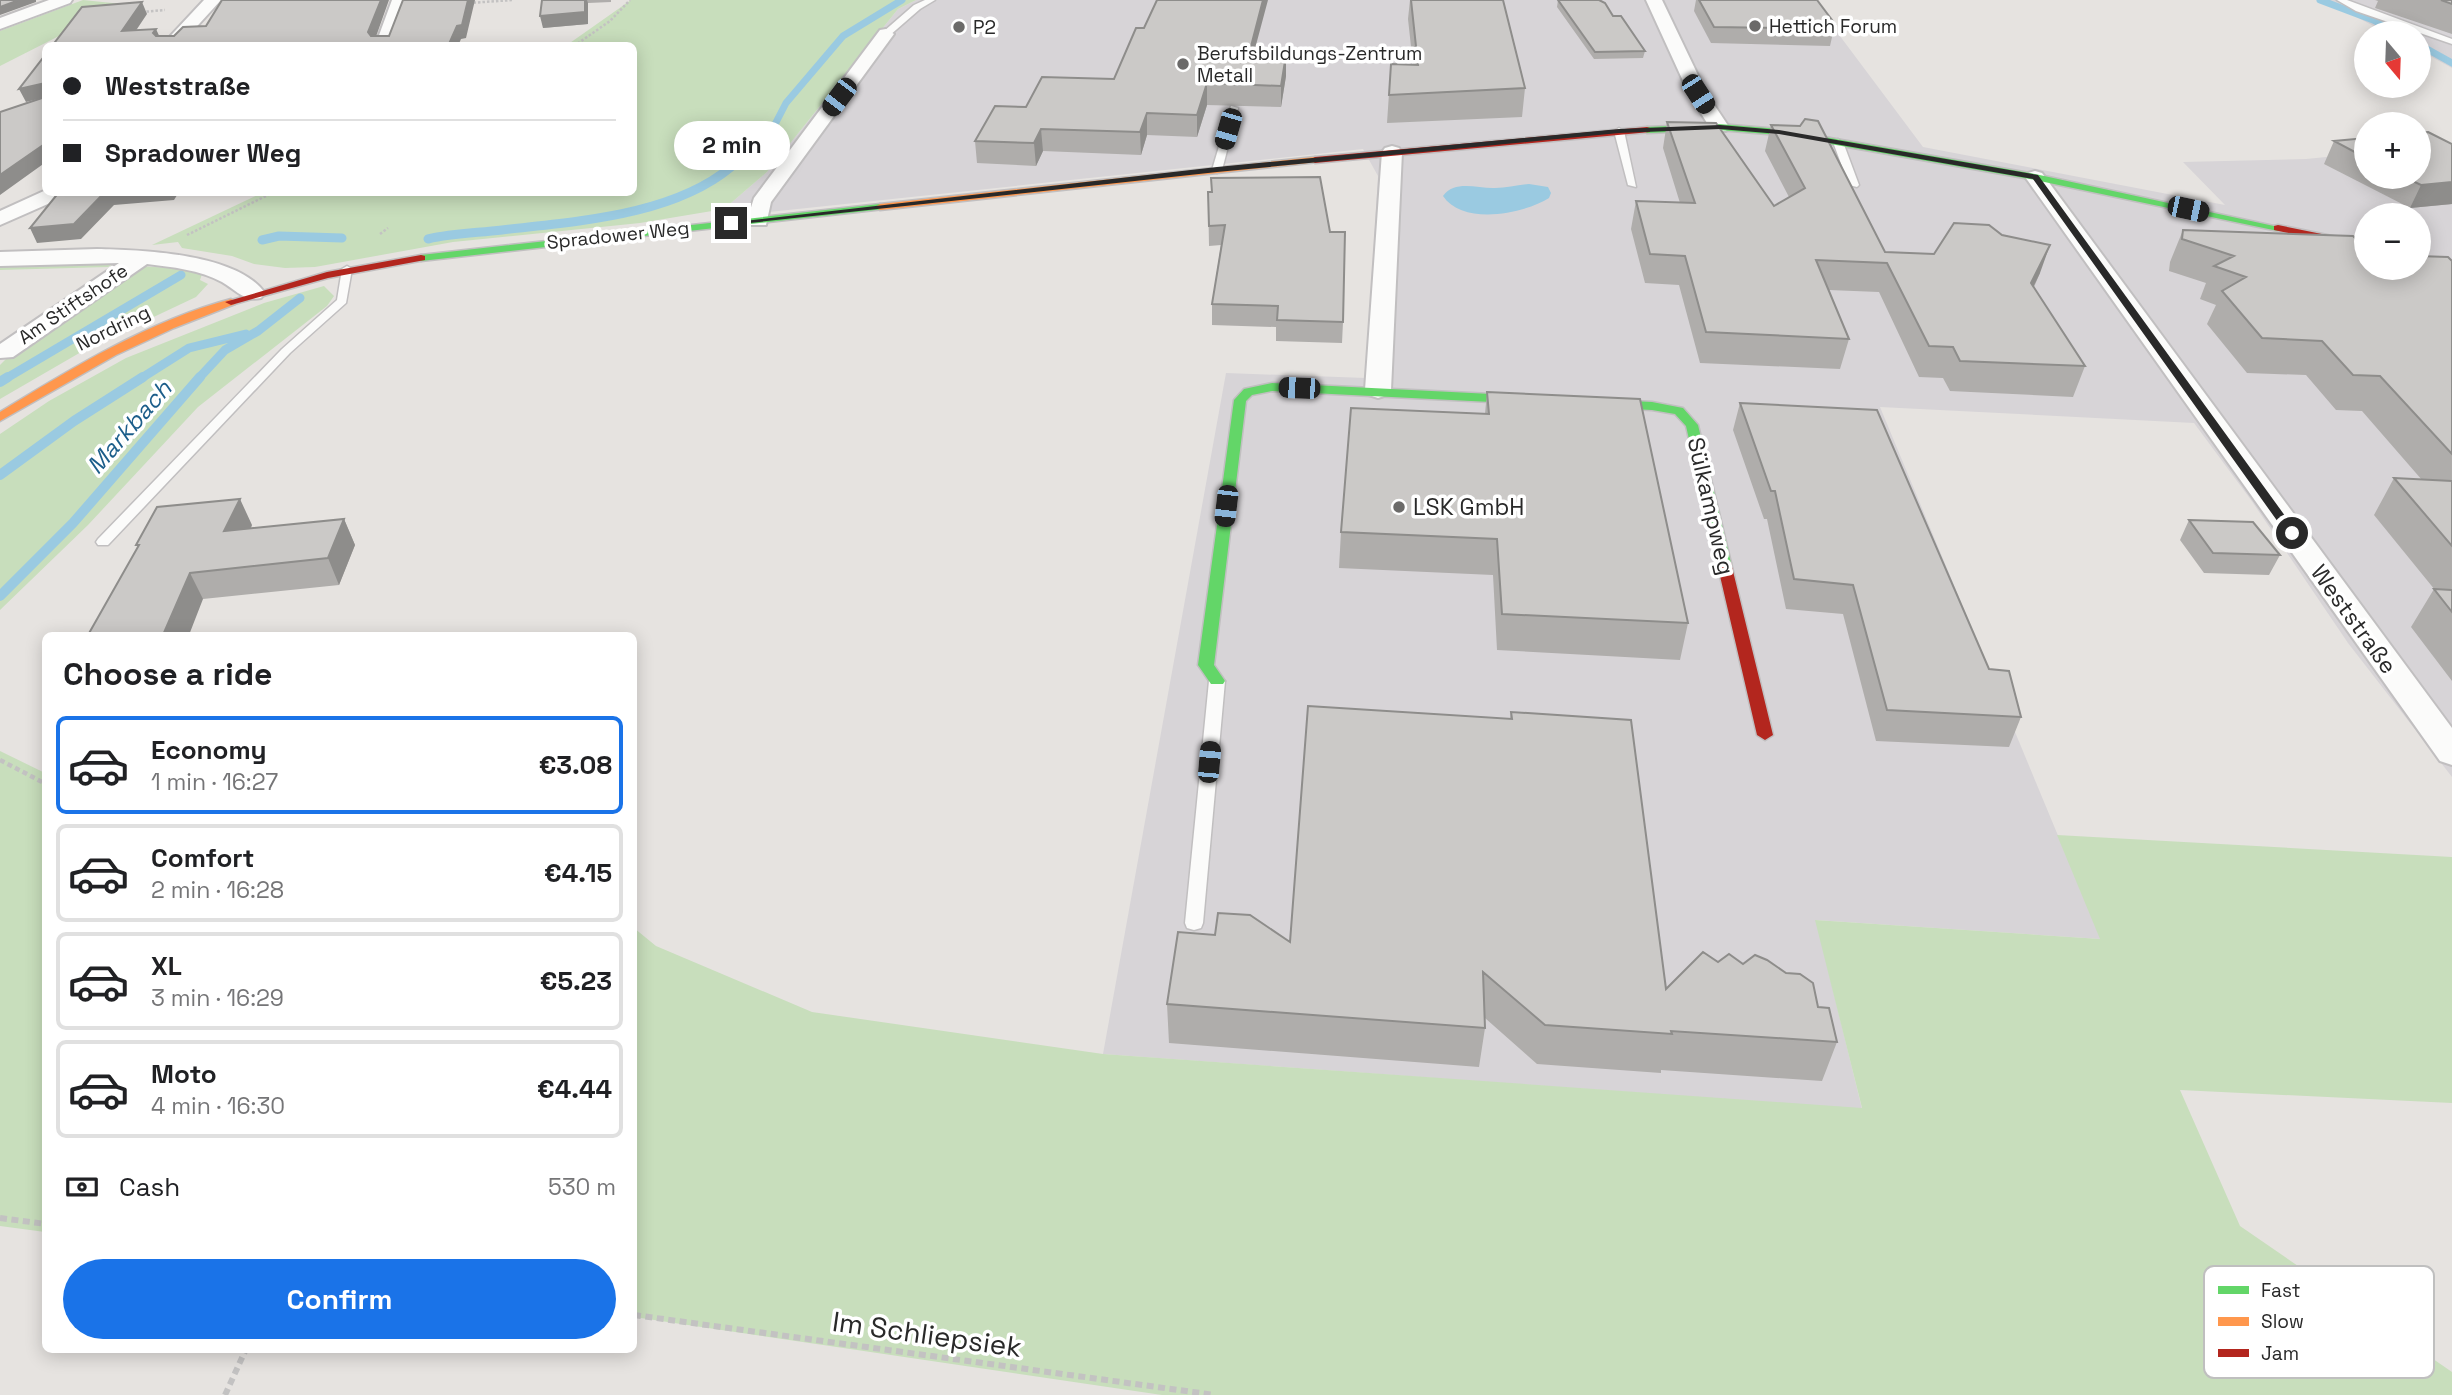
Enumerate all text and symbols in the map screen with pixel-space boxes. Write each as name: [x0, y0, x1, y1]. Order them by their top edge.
place label: Hettich Forum: [1769, 14, 1897, 39]
place label: P2: [973, 15, 996, 40]
marker: Hettich Forum: [1747, 18, 1763, 34]
marker: P2: [951, 19, 967, 35]
north arrow: [2354, 21, 2431, 98]
map controls: [2354, 21, 2431, 280]
place label: Berufsbildungs-Zentrum Metall: [1197, 41, 1422, 88]
marker: Berufsbildungs-Zentrum Metall: [1175, 56, 1191, 72]
text: Weststraße: [105, 69, 251, 103]
car: [1678, 71, 1719, 117]
car: [818, 74, 861, 120]
car: [1213, 106, 1244, 152]
button: +: [2354, 112, 2431, 189]
callout: 2 min: [673, 122, 789, 170]
text: 2 min: [702, 130, 762, 160]
text: Spradower Weg: [105, 136, 301, 170]
car: [2166, 194, 2211, 224]
button: −: [2354, 203, 2431, 280]
route end: [715, 207, 747, 239]
street label: Spradower Weg: [545, 215, 691, 255]
street label: Am Stiftshofe: [13, 258, 133, 350]
street label: Nordring: [72, 299, 154, 357]
water label: Markbach: [80, 373, 179, 480]
car: [1278, 377, 1321, 399]
street label: Sülkampweg: [1681, 434, 1741, 578]
car: [1214, 484, 1239, 528]
place label: LSK GmbH: [1413, 492, 1524, 522]
marker: LSK GmbH: [1391, 499, 1407, 515]
route start: [2276, 517, 2308, 549]
street label: Weststraße: [2304, 558, 2404, 680]
text: Choose a ride: [63, 654, 273, 694]
text: Economy: [151, 733, 267, 767]
icon: car: [67, 734, 130, 797]
car: [1197, 740, 1222, 784]
text: €3.08: [539, 748, 612, 782]
text: 1 min · 16:27: [151, 767, 278, 797]
text: Comfort: [151, 841, 254, 875]
icon: car: [67, 842, 130, 905]
text: €4.15: [544, 856, 612, 890]
text: 2 min · 16:28: [151, 875, 284, 905]
text: XL: [151, 949, 182, 983]
icon: car: [67, 950, 130, 1013]
text: €5.23: [540, 964, 612, 998]
text: 3 min · 16:29: [151, 983, 284, 1013]
text: Moto: [151, 1057, 217, 1091]
icon: car: [67, 1058, 130, 1121]
text: €4.44: [537, 1072, 612, 1106]
text: 4 min · 16:30: [151, 1091, 285, 1121]
icon: cash: [63, 1168, 101, 1206]
text: Cash: [119, 1170, 180, 1204]
text: 530 m: [548, 1172, 616, 1202]
button: Confirm: [63, 1259, 616, 1339]
legend: [2204, 1266, 2434, 1378]
text: Fast: [2261, 1278, 2301, 1303]
street label: Im Schliepsiek: [830, 1303, 1024, 1365]
text: Slow: [2261, 1309, 2304, 1334]
text: Jam: [2261, 1341, 2299, 1366]

